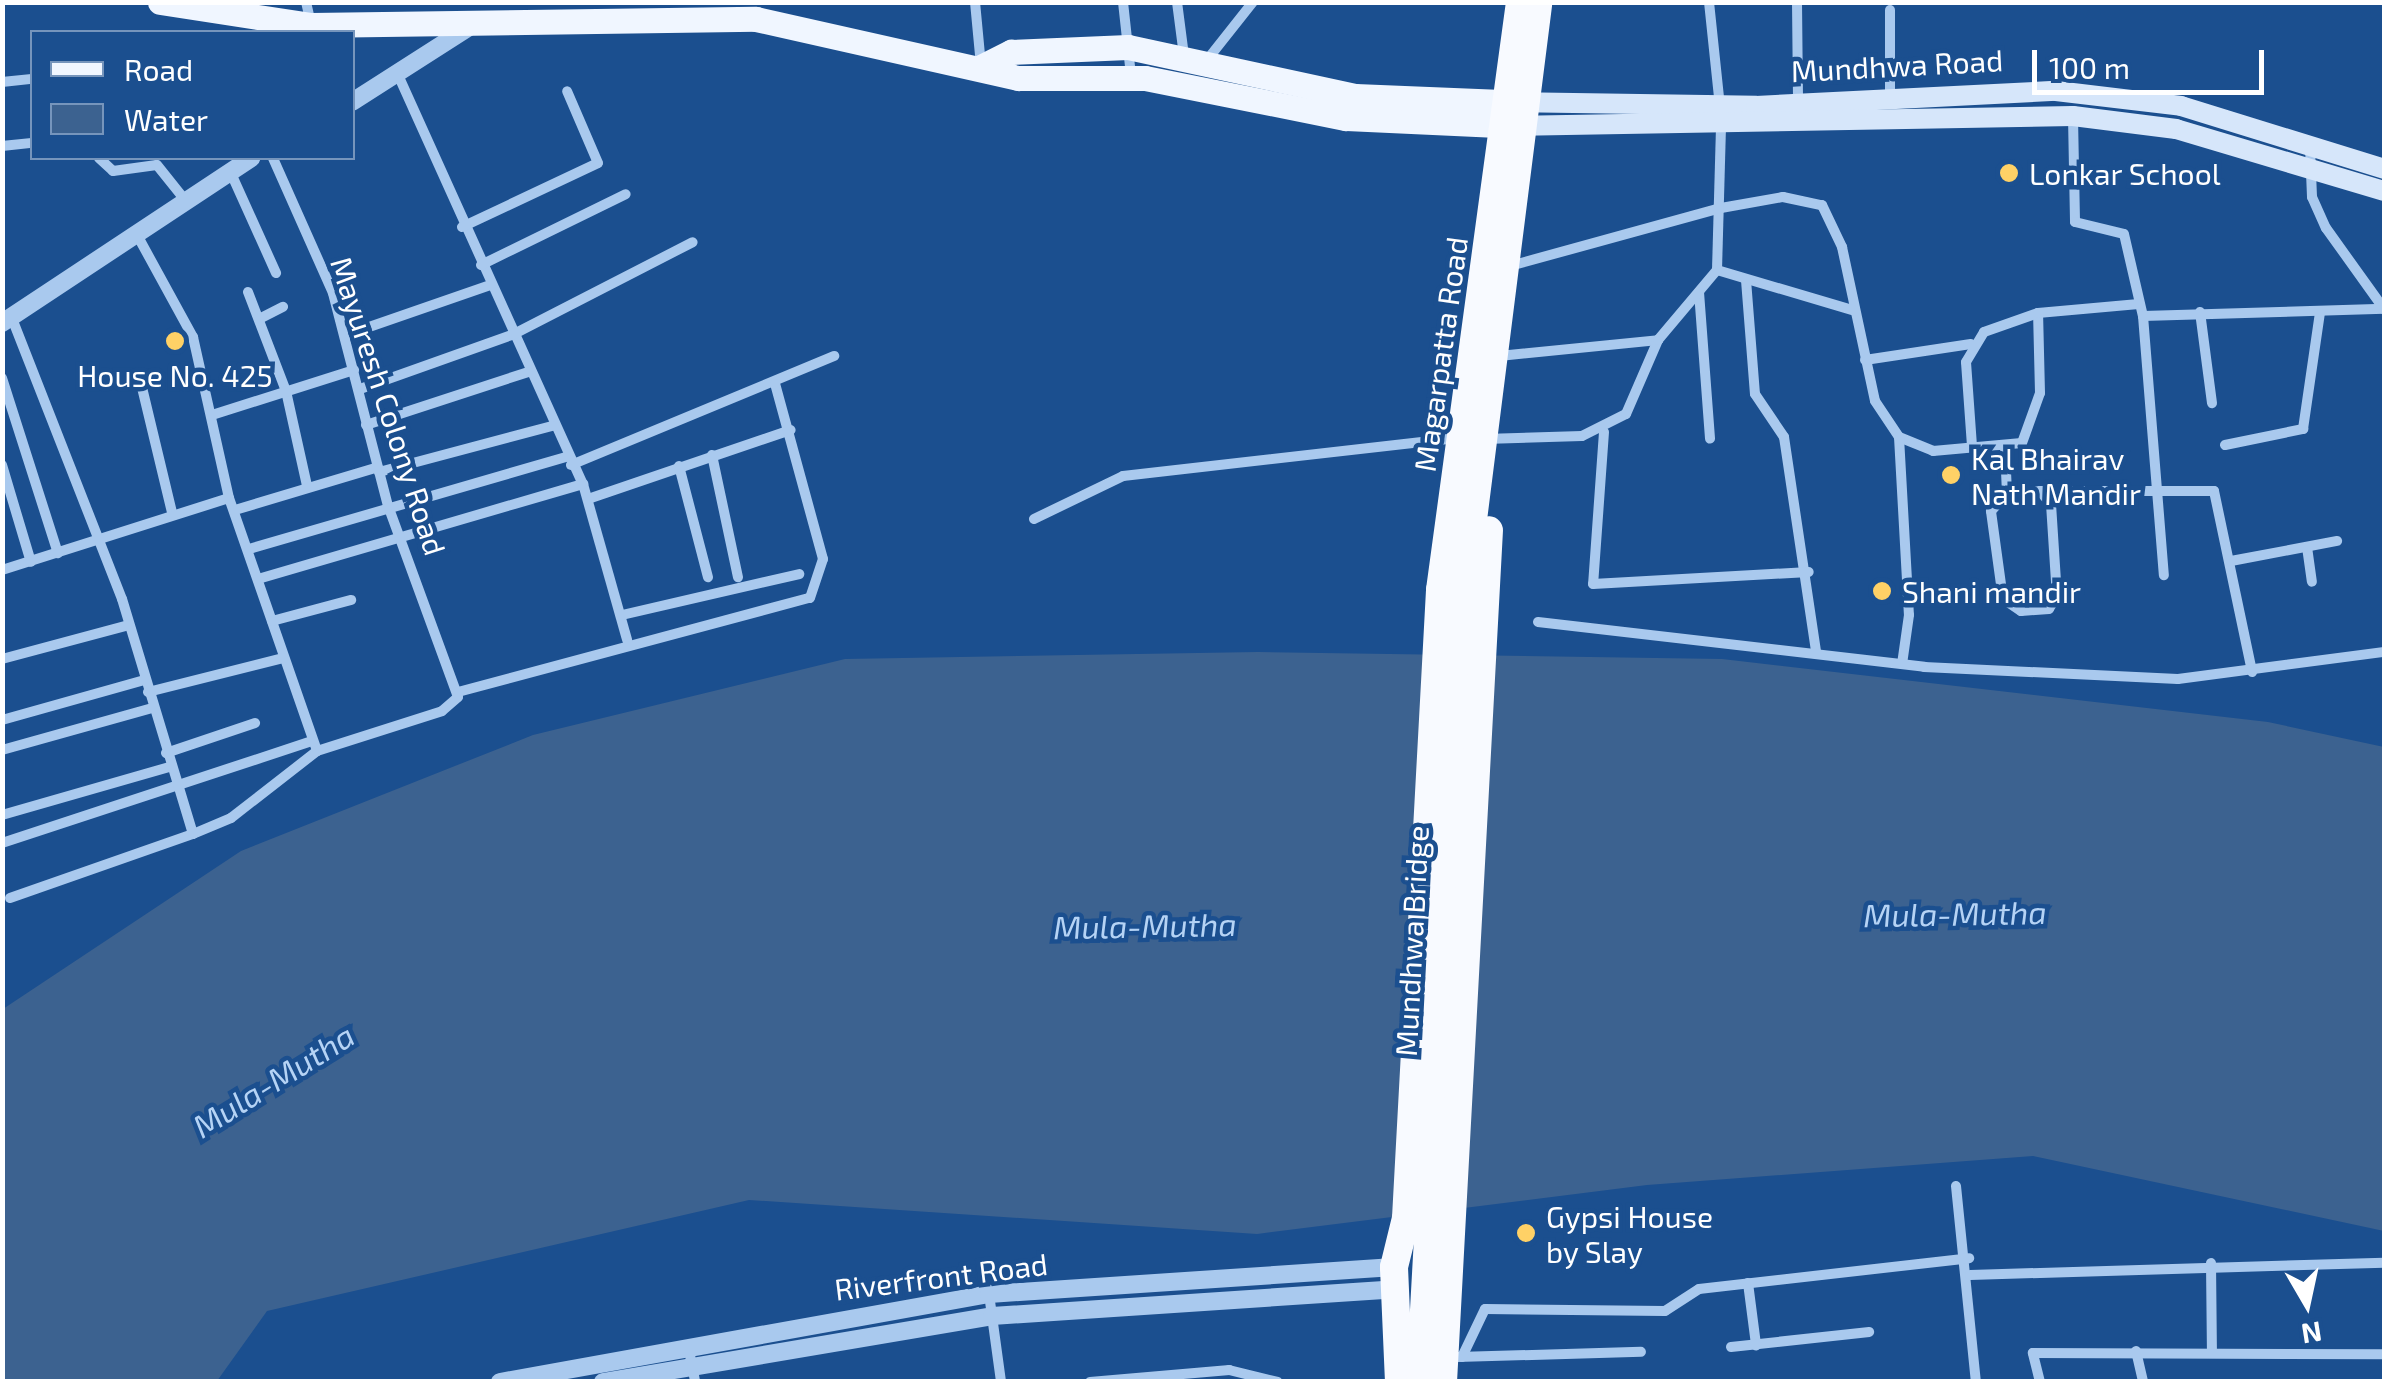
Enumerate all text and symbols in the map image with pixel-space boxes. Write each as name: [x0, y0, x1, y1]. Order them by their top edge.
legend: [30, 30, 355, 160]
scale bar: [2037, 30, 2270, 92]
street label: Mundhwa Road: [1790, 41, 2004, 89]
text: 100 m: [2049, 49, 2130, 85]
text: Road: [124, 51, 193, 87]
text: Water: [124, 101, 208, 137]
place label: Lonkar School: [2029, 155, 2221, 191]
marker: Lonkar School: [1998, 162, 2020, 184]
street label: Magarpatta Road: [1406, 234, 1474, 474]
street label: Mayuresh Colony Road: [324, 252, 454, 560]
marker: House No. 425: [164, 330, 186, 352]
place label: House No. 425: [77, 357, 273, 393]
place label: Kal Bhairav Nath Mandir: [1971, 440, 2141, 510]
marker: Kal Bhairav Nath Mandir: [1940, 464, 1962, 486]
place label: Shani mandir: [1902, 573, 2081, 609]
marker: Shani mandir: [1871, 580, 1893, 602]
street label: Mundhwa Bridge: [1387, 825, 1435, 1057]
water label: Mula-Mutha: [1863, 892, 2047, 934]
water label: Mula-Mutha: [1053, 904, 1237, 946]
water label: Mula-Mutha: [185, 1015, 361, 1145]
place label: Gypsi House by Slay: [1546, 1198, 1713, 1268]
marker: Gypsi House by Slay: [1515, 1222, 1537, 1244]
street label: Riverfront Road: [832, 1245, 1050, 1307]
north arrow: [2257, 1254, 2357, 1354]
text: N: [2299, 1315, 2324, 1352]

